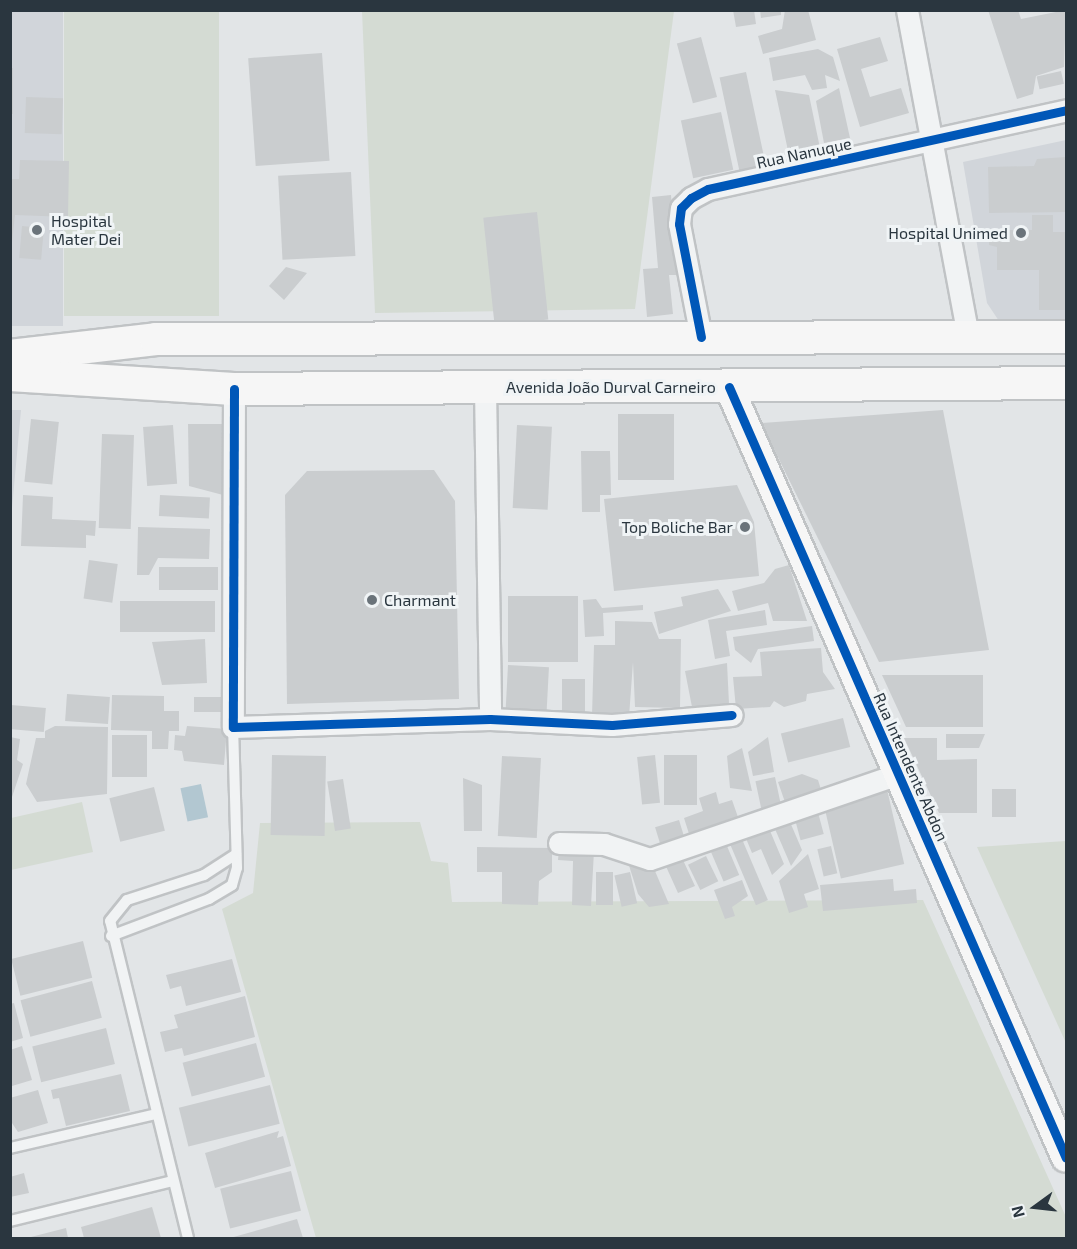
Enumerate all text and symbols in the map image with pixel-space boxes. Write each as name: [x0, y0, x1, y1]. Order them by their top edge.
street label: Rua Nanuque: [755, 134, 853, 172]
place label: Hospital Mater Dei: [51, 211, 122, 249]
marker: Hospital Mater Dei: [28, 221, 46, 239]
place label: Hospital Unimed: [888, 223, 1008, 243]
marker: Hospital Unimed: [1012, 224, 1030, 242]
street label: Avenida João Durval Carneiro: [506, 377, 716, 397]
place label: Top Boliche Bar: [621, 517, 733, 537]
marker: Top Boliche Bar: [738, 520, 752, 534]
place label: Charmant: [384, 590, 456, 610]
marker: Charmant: [365, 593, 379, 607]
street label: Rua Intendente Abdon: [870, 690, 952, 844]
north arrow: [1005, 1177, 1065, 1237]
text: N: [1006, 1204, 1028, 1220]

